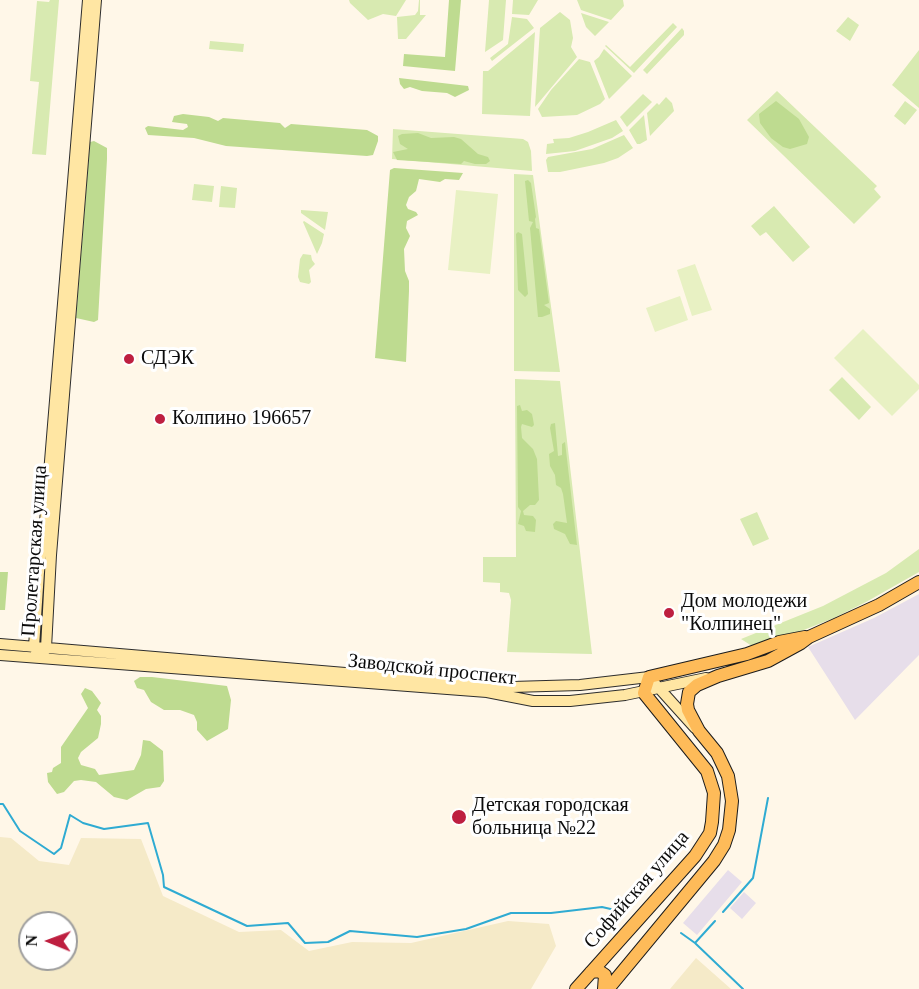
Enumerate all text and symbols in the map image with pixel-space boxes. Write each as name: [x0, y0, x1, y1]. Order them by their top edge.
place label: СДЭК: [141, 347, 194, 371]
marker: СДЭК: [122, 352, 136, 366]
place label: Колпино 196657: [172, 407, 311, 431]
marker: Колпино 196657: [153, 412, 167, 426]
street label: Пролетарская улица: [17, 465, 53, 637]
place label: Дом молодежи "Колпинец": [681, 590, 807, 637]
marker: Дом молодежи "Колпинец": [662, 606, 676, 620]
street label: Заводской проспект: [347, 649, 517, 691]
place label: Детская городская больница №22: [472, 794, 629, 841]
marker: Детская городская больница №22: [450, 808, 468, 826]
street label: Софийская улица: [579, 826, 695, 954]
north arrow: [18, 911, 78, 971]
text: N: [23, 935, 40, 947]

